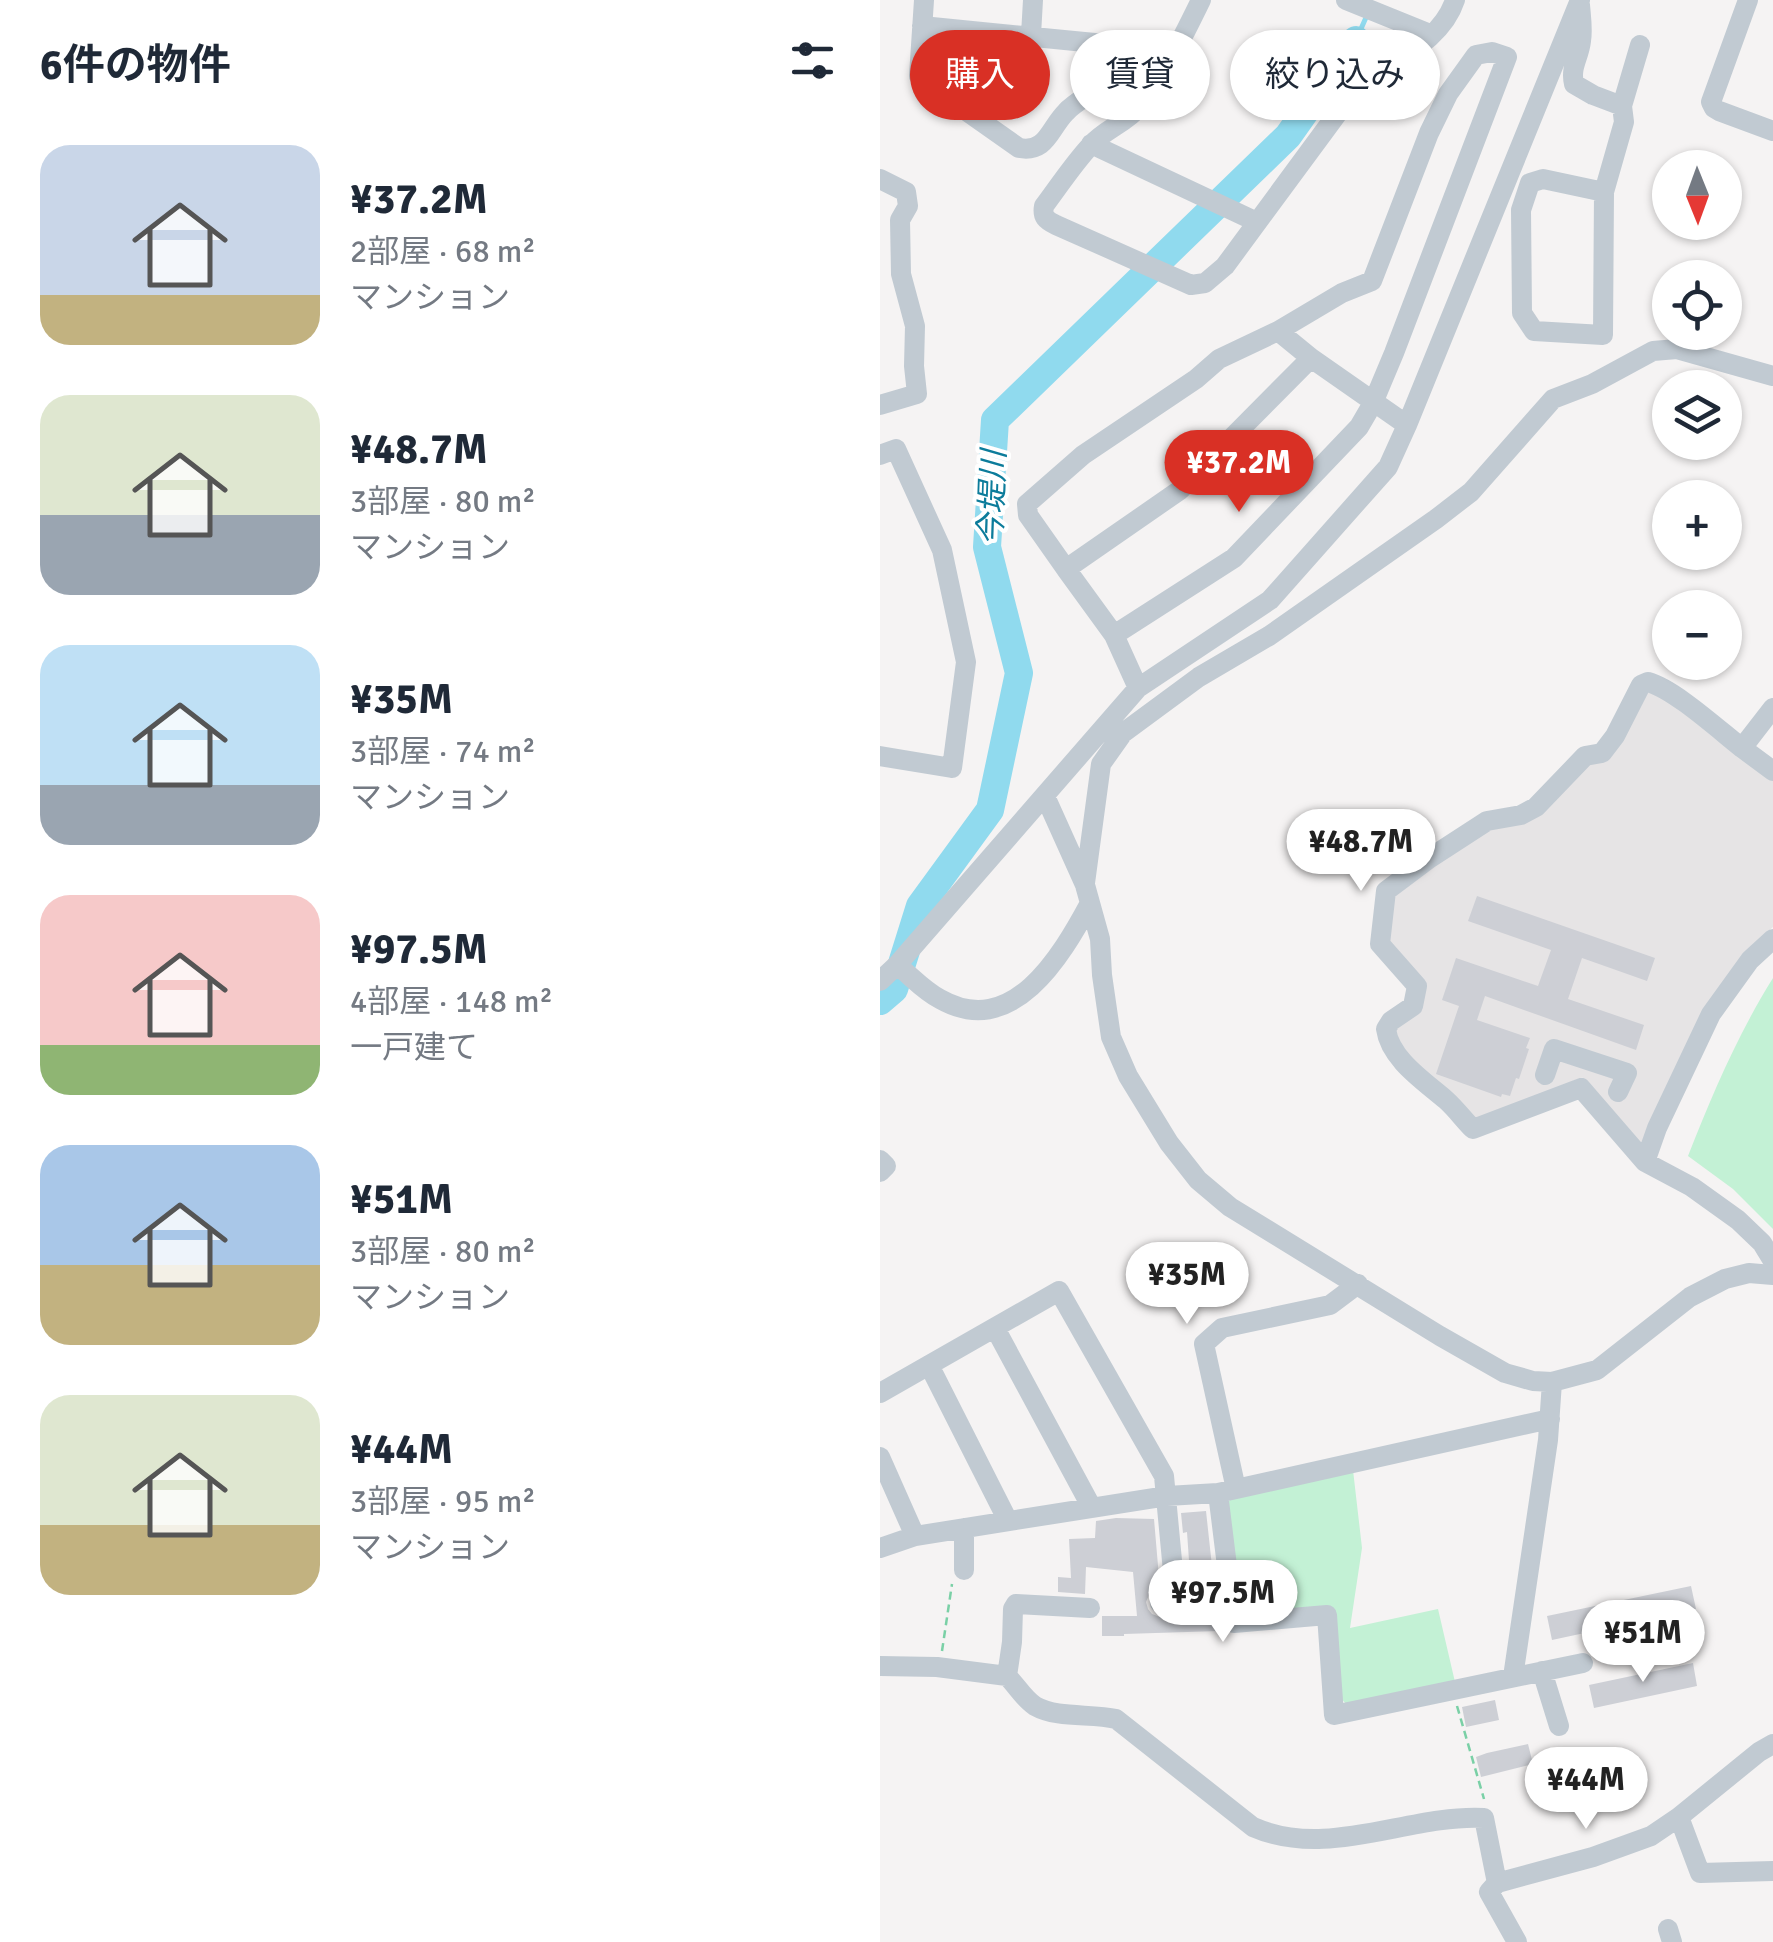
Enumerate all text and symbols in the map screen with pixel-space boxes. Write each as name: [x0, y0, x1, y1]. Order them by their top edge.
chip: 購入: [910, 30, 1050, 120]
chip: 賃貸: [1070, 30, 1210, 120]
chip: 絞り込み: [1230, 30, 1440, 120]
icon: filters: [785, 33, 840, 88]
text: 6件の物件: [40, 40, 231, 91]
north arrow: [1652, 150, 1742, 240]
map controls: [1652, 150, 1742, 680]
text: ¥37.2M: [350, 174, 488, 225]
icon: home: [120, 185, 240, 305]
text: 2部屋 · 68 m²: [350, 232, 536, 271]
button: locate: [1652, 260, 1742, 350]
text: マンション: [350, 278, 510, 317]
button: layers: [1652, 370, 1742, 460]
text: ¥48.7M: [350, 424, 488, 475]
pin: ¥37.2M: [1158, 430, 1320, 515]
icon: home: [120, 435, 240, 555]
text: ¥37.2M: [1187, 443, 1291, 482]
water label: 今堤川: [971, 446, 1014, 547]
button: +: [1652, 480, 1742, 570]
text: 3部屋 · 80 m²: [350, 482, 536, 521]
text: マンション: [350, 528, 510, 567]
button: −: [1652, 590, 1742, 680]
text: ¥35M: [350, 674, 453, 725]
icon: home: [120, 685, 240, 805]
text: 3部屋 · 74 m²: [350, 732, 536, 771]
text: マンション: [350, 778, 510, 817]
pin: ¥48.7M: [1280, 809, 1442, 894]
text: ¥48.7M: [1309, 822, 1413, 861]
text: ¥97.5M: [350, 924, 488, 975]
icon: home: [120, 935, 240, 1055]
text: 4部屋 · 148 m²: [350, 982, 553, 1021]
text: 一戸建て: [350, 1028, 478, 1067]
text: ¥51M: [350, 1174, 453, 1225]
icon: home: [120, 1185, 240, 1305]
text: 3部屋 · 80 m²: [350, 1232, 536, 1271]
pin: ¥35M: [1128, 1242, 1246, 1327]
text: ¥35M: [1148, 1255, 1226, 1294]
text: マンション: [350, 1278, 510, 1317]
text: ¥44M: [350, 1424, 453, 1475]
icon: home: [120, 1435, 240, 1555]
text: 3部屋 · 95 m²: [350, 1482, 536, 1521]
text: マンション: [350, 1528, 510, 1567]
pin: ¥97.5M: [1142, 1560, 1304, 1645]
text: ¥97.5M: [1171, 1573, 1275, 1612]
pin: ¥51M: [1584, 1600, 1702, 1685]
text: ¥51M: [1604, 1613, 1682, 1652]
pin: ¥44M: [1527, 1747, 1645, 1832]
text: ¥44M: [1547, 1760, 1625, 1799]

